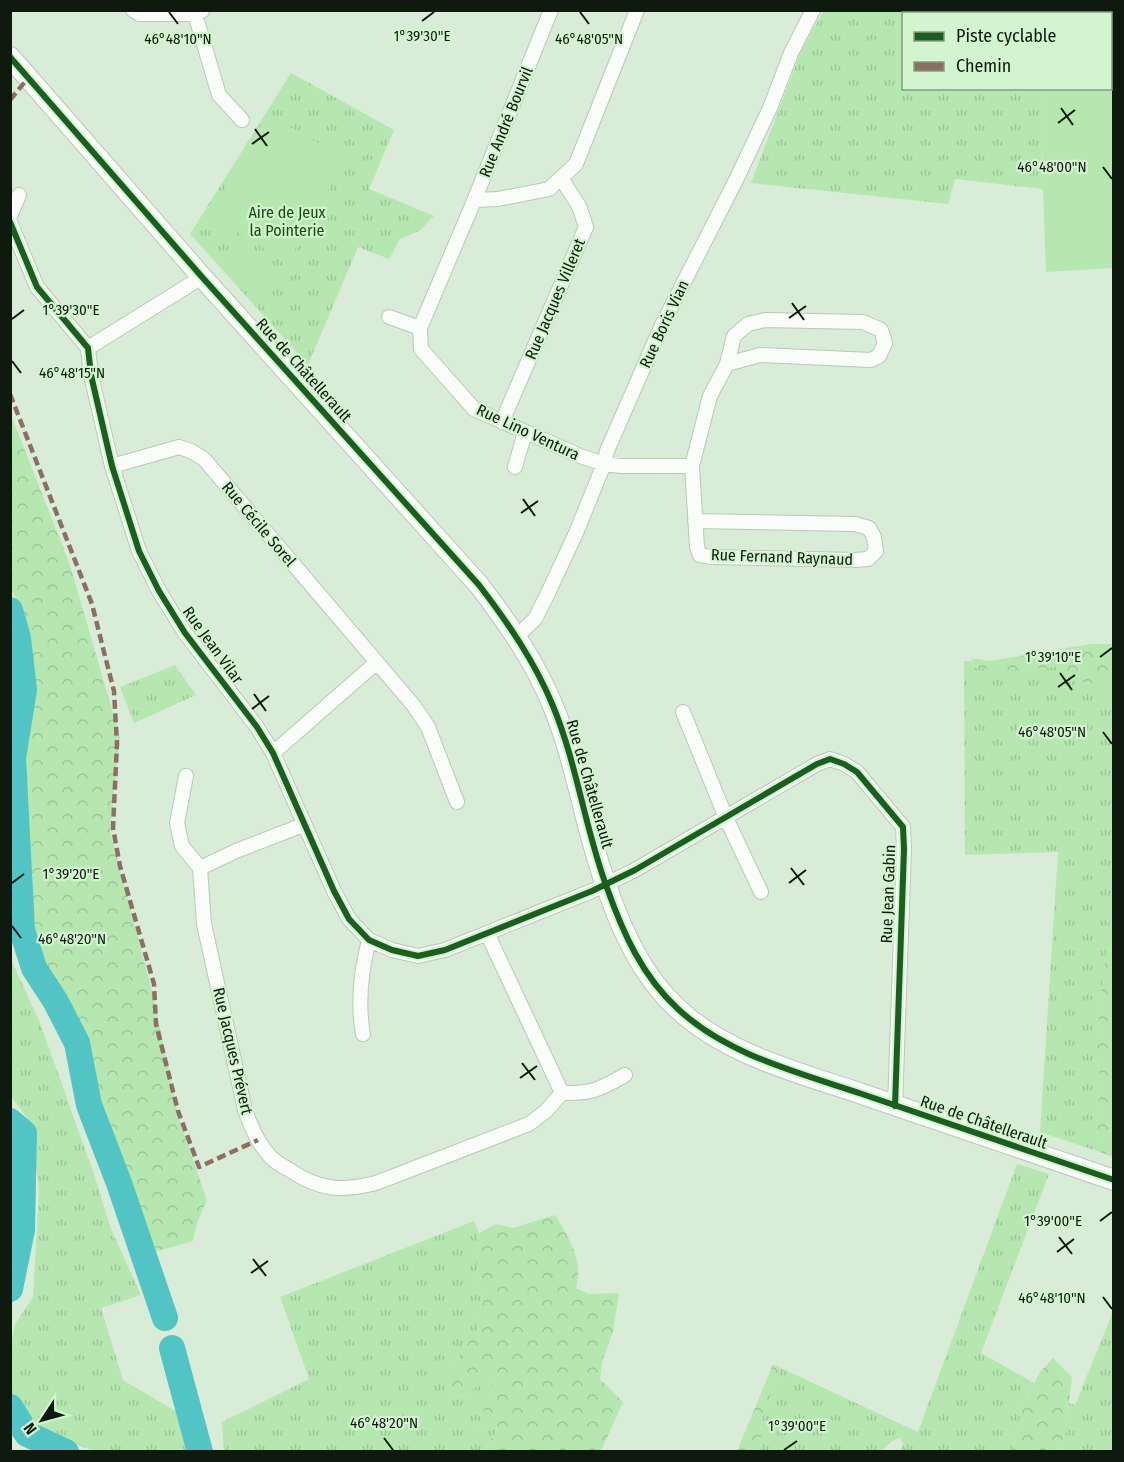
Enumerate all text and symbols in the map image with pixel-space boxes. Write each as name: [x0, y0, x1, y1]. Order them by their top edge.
legend: [902, 12, 1112, 90]
text: Piste cyclable: [956, 25, 1056, 47]
text: 1°39'30"E: [394, 27, 450, 45]
text: 46°48'10"N: [144, 30, 212, 48]
text: 46°48'05"N: [555, 30, 623, 48]
text: Chemin: [956, 55, 1011, 77]
street label: Rue André Bourvil: [475, 64, 537, 180]
text: 46°48'00"N: [1017, 158, 1087, 176]
park label: Aire de Jeux la Pointerie: [248, 203, 326, 240]
street label: Rue Jacques Villeret: [521, 235, 589, 362]
street label: Rue Boris Vian: [635, 277, 693, 371]
text: 1°39'30"E: [43, 301, 99, 319]
street label: Rue de Châtellerault: [252, 314, 356, 426]
text: 46°48'15"N: [39, 364, 105, 382]
street label: Rue Lino Ventura: [474, 400, 582, 464]
street label: Rue Cécile Sorel: [218, 478, 300, 570]
street label: Rue Fernand Raynaud: [711, 545, 853, 569]
street label: Rue Jean Vilar: [179, 603, 248, 688]
text: 1°39'10"E: [1025, 648, 1081, 666]
street label: Rue de Châtellerault: [563, 717, 618, 851]
text: 46°48'05"N: [1018, 723, 1086, 741]
street label: Rue Jean Gabin: [877, 844, 899, 944]
text: 1°39'20"E: [43, 865, 99, 883]
text: 46°48'20"N: [38, 930, 106, 948]
street label: Rue Jacques Prévert: [209, 986, 257, 1117]
street label: Rue de Châtellerault: [918, 1091, 1051, 1153]
text: 1°39'00"E: [1024, 1212, 1082, 1230]
text: 46°48'10"N: [1018, 1289, 1086, 1307]
north arrow: [12, 1390, 72, 1450]
text: 46°48'20"N: [350, 1414, 418, 1432]
text: 1°39'00"E: [768, 1417, 826, 1435]
text: N: [20, 1419, 41, 1438]

